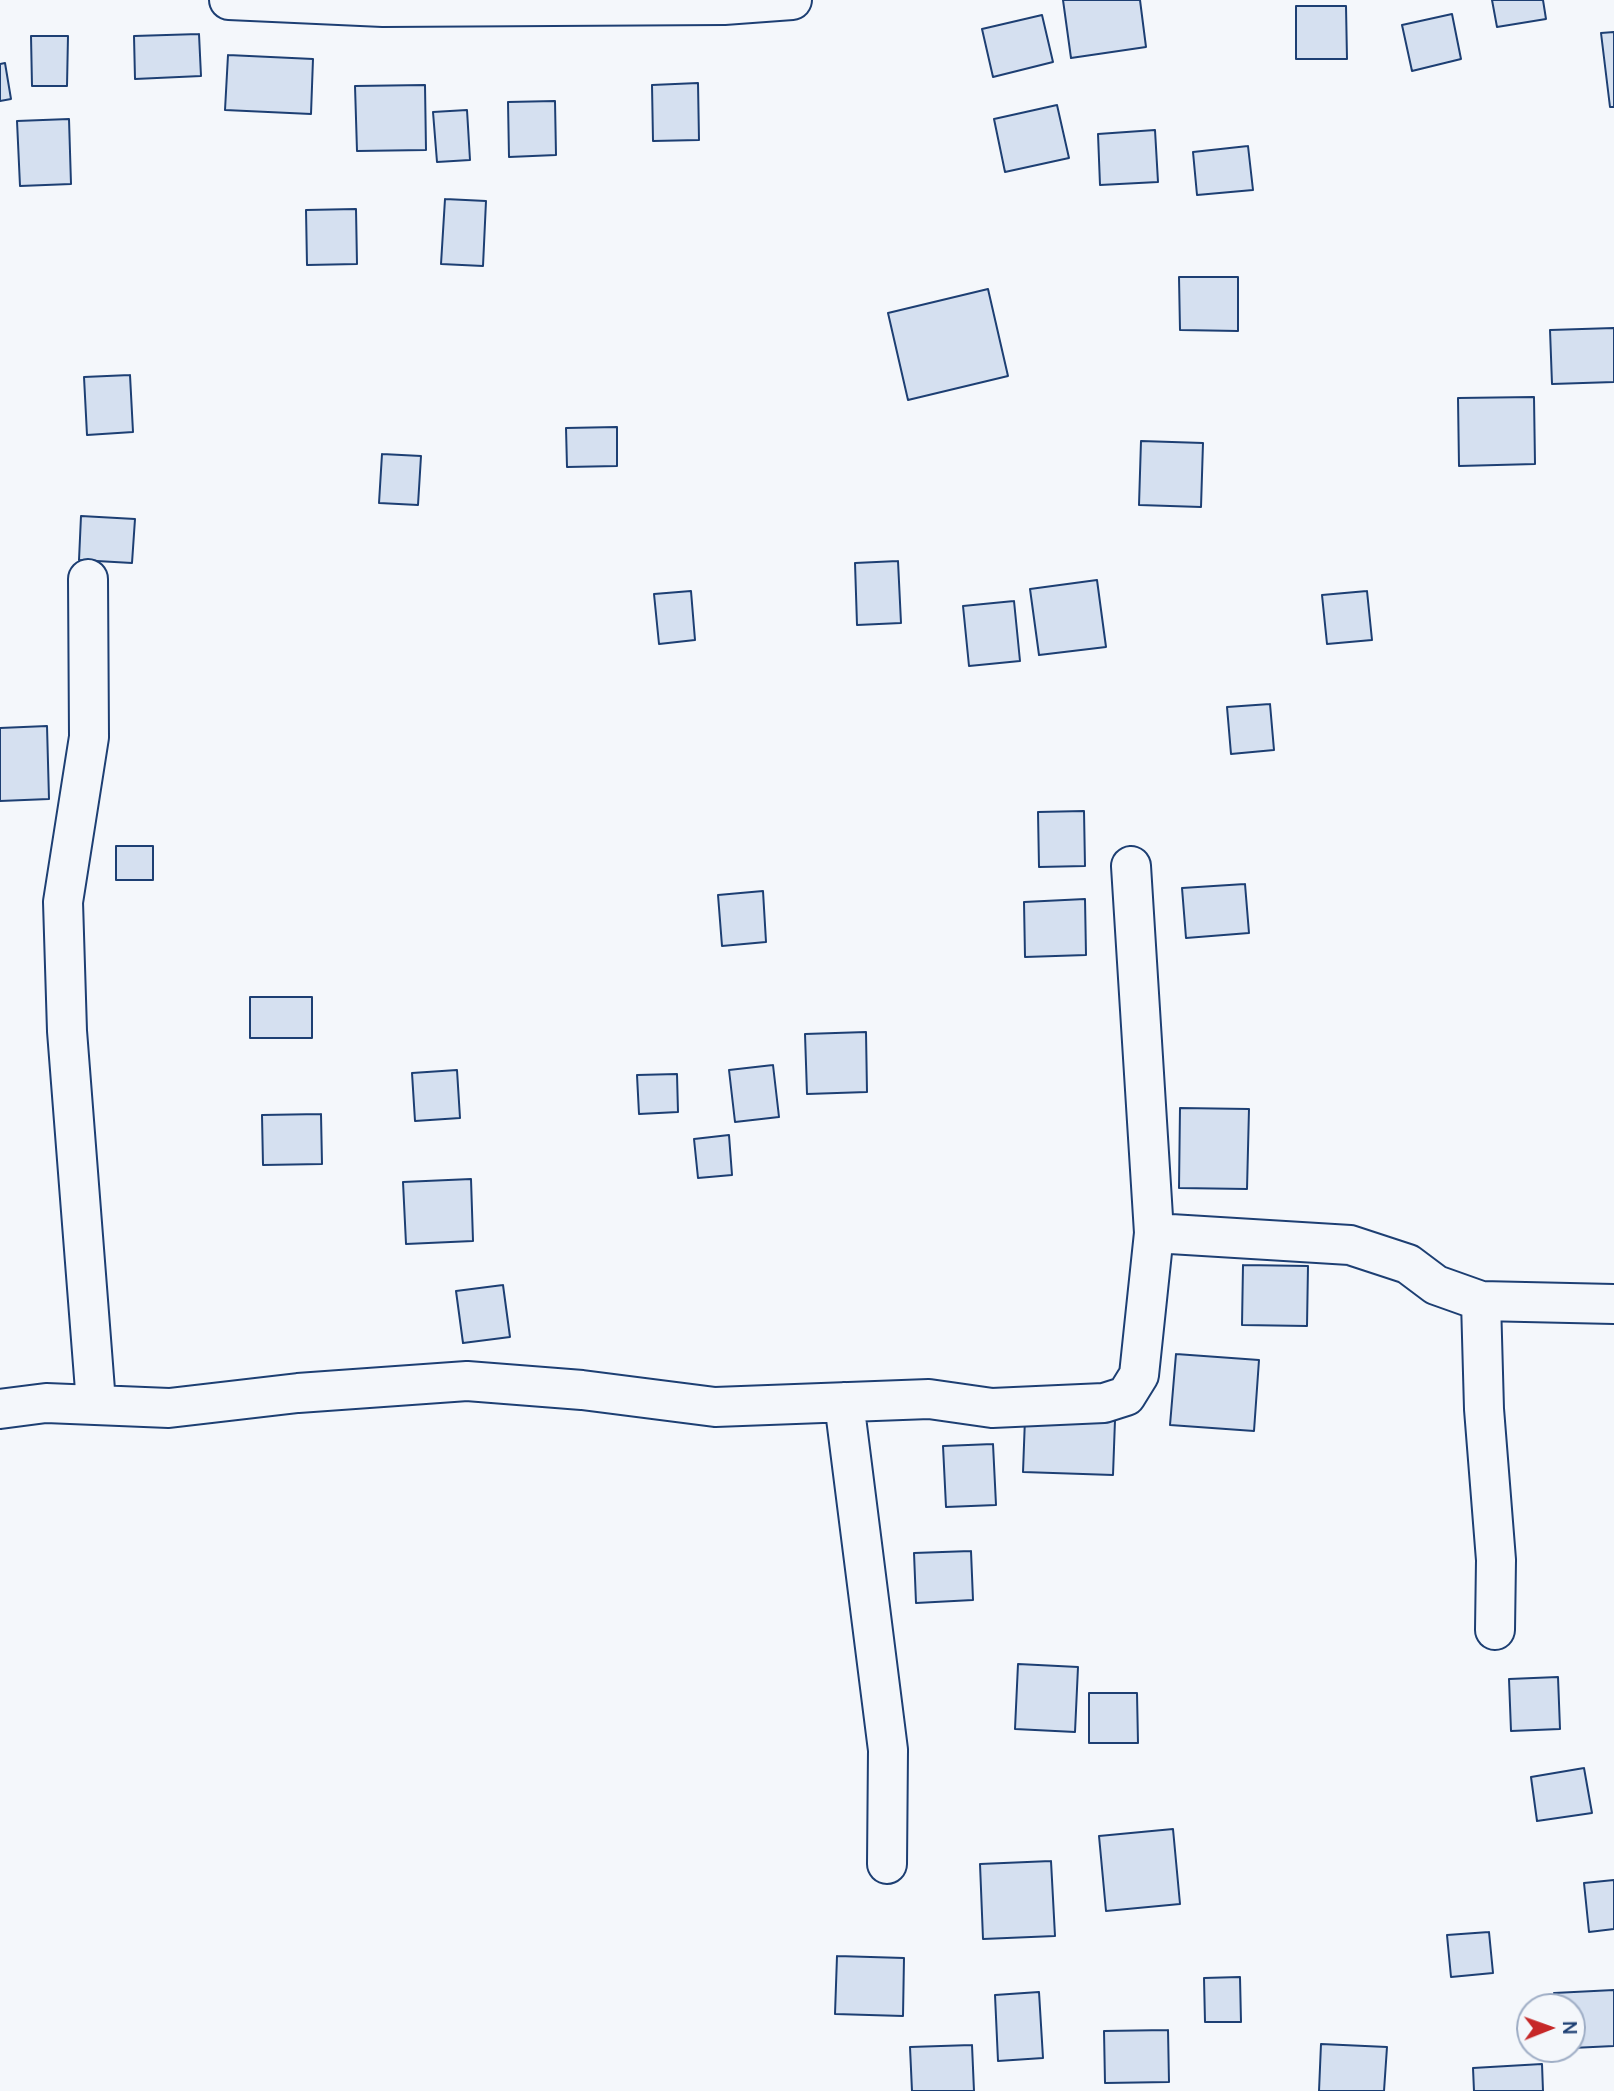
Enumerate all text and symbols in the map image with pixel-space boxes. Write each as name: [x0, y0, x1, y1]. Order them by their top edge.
north arrow: [1516, 1993, 1586, 2063]
text: N: [1557, 2021, 1583, 2035]

